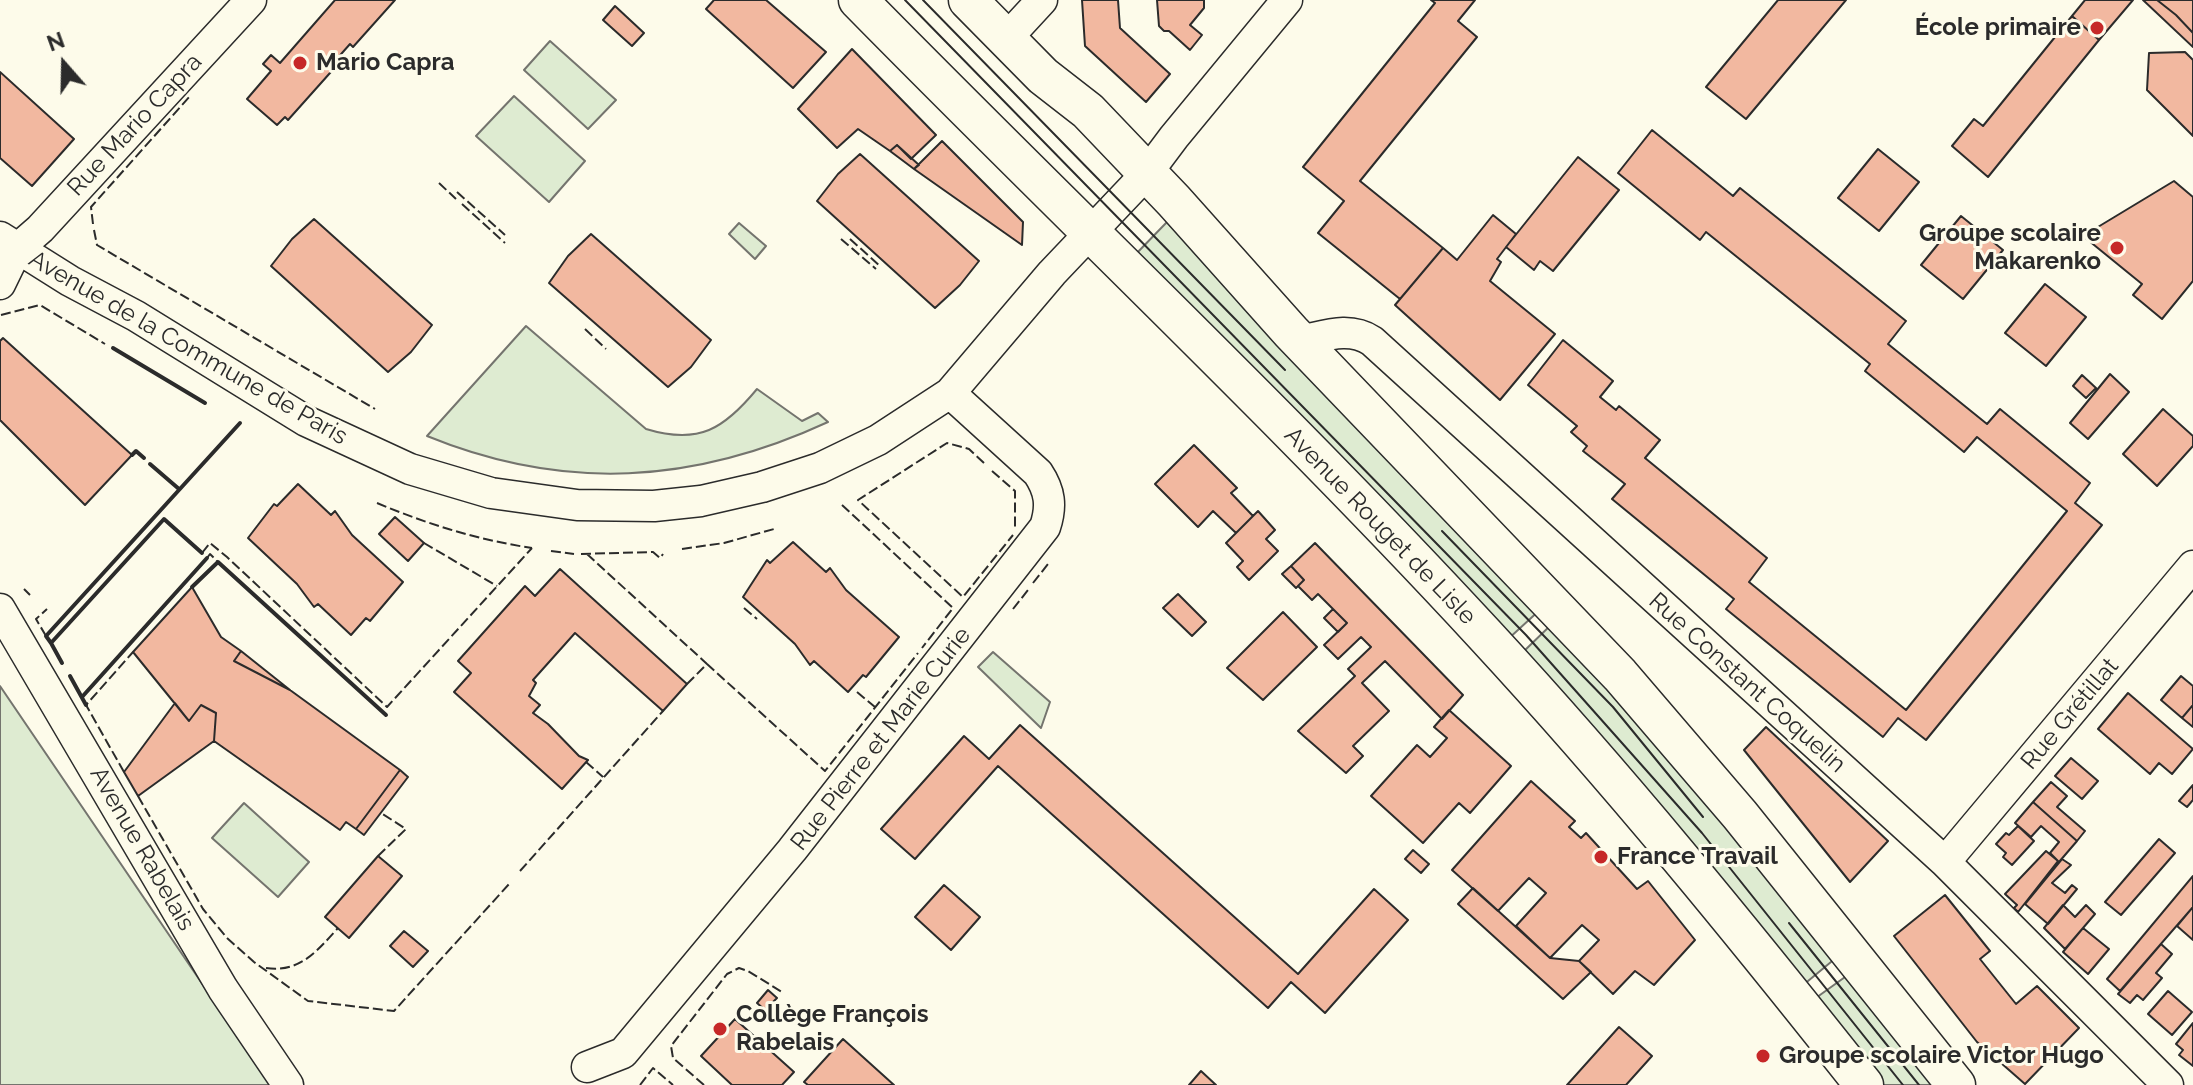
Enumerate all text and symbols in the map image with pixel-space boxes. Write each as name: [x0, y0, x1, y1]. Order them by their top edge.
place label: École primaire: [1915, 14, 2081, 42]
marker: École primaire: [2088, 19, 2106, 37]
north arrow: [24, 24, 104, 104]
text: N: [43, 26, 68, 57]
street label: Rue Mario Capra: [62, 48, 208, 202]
place label: Mario Capra: [316, 49, 455, 77]
marker: Mario Capra: [291, 54, 309, 72]
place label: Groupe scolaire Makarenko: [1919, 220, 2101, 276]
marker: Groupe scolaire Makarenko: [2108, 239, 2126, 257]
street label: Avenue de la Commune de Paris: [24, 245, 352, 451]
street label: Avenue Rouget de Lisle: [1278, 421, 1482, 631]
street label: Rue Constant Coquelin: [1643, 587, 1851, 779]
street label: Rue Pierre et Marie Curie: [785, 622, 977, 856]
street label: Rue Grétillat: [2015, 652, 2125, 776]
street label: Avenue Rabelais: [83, 762, 201, 936]
place label: France Travail: [1617, 843, 1778, 871]
marker: France Travail: [1592, 848, 1610, 866]
place label: Collège François Rabelais: [736, 1001, 928, 1057]
marker: Collège François Rabelais: [711, 1020, 729, 1038]
place label: Groupe scolaire Victor Hugo: [1779, 1042, 2104, 1070]
marker: Groupe scolaire Victor Hugo: [1754, 1047, 1772, 1065]

